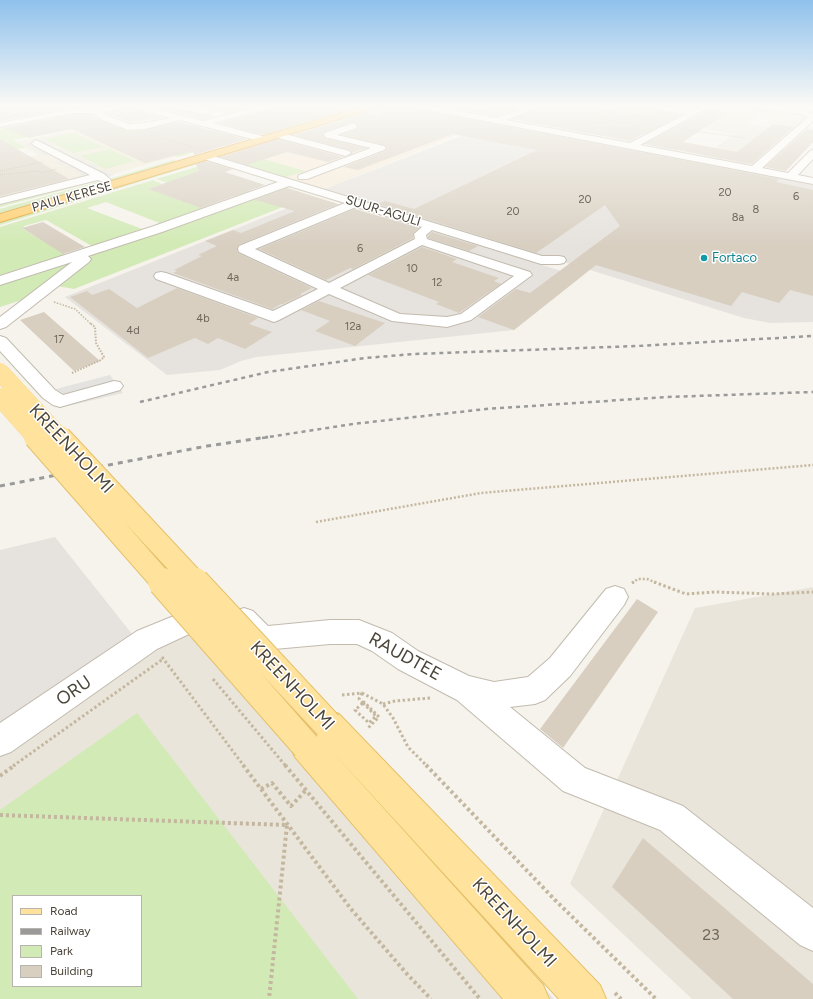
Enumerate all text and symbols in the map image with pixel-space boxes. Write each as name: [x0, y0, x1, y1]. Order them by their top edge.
street label: PAUL KERESE: [30, 178, 114, 216]
house number: 20: [718, 186, 732, 200]
house number: 6: [793, 190, 799, 204]
street label: SUUR-AGULI: [344, 192, 422, 230]
house number: 20: [578, 193, 592, 207]
house number: 8: [753, 203, 759, 217]
house number: 20: [506, 205, 520, 219]
house number: 8a: [732, 211, 744, 225]
house number: 6: [357, 242, 363, 256]
place label: Fortaco: [712, 250, 757, 266]
marker: Fortaco: [699, 253, 709, 263]
house number: 10: [406, 262, 418, 276]
house number: 4a: [227, 271, 239, 285]
house number: 12: [432, 276, 442, 290]
house number: 4b: [196, 312, 210, 326]
house number: 12a: [345, 320, 361, 334]
house number: 4d: [126, 324, 140, 338]
house number: 17: [54, 333, 64, 347]
street label: KREENHOLMI: [24, 400, 118, 498]
street label: RAUDTEE: [365, 628, 445, 686]
street label: KREENHOLMI: [245, 637, 339, 735]
street label: ORU: [52, 671, 96, 711]
street label: KREENHOLMI: [467, 874, 561, 972]
legend: [12, 895, 142, 987]
text: Road: [50, 904, 78, 918]
text: Railway: [50, 924, 91, 938]
house number: 23: [702, 925, 720, 945]
text: Park: [50, 944, 73, 958]
text: Building: [50, 964, 93, 978]

